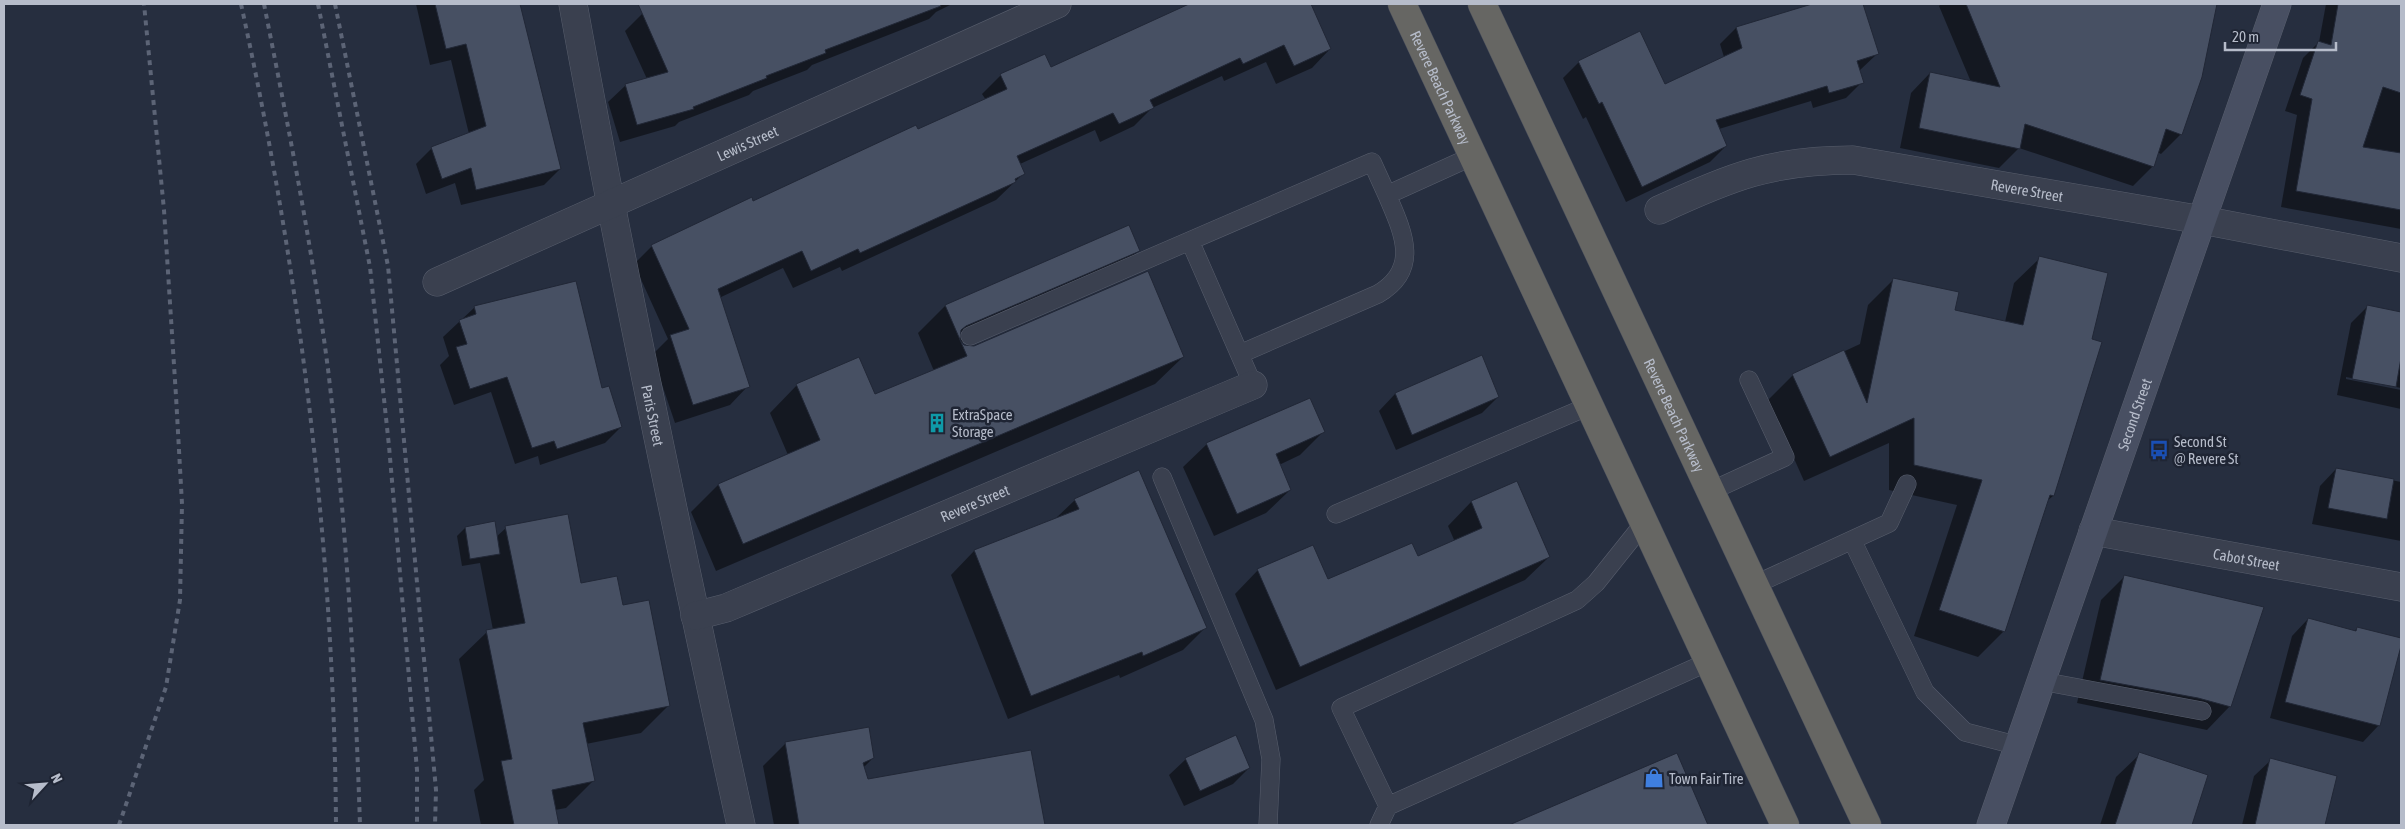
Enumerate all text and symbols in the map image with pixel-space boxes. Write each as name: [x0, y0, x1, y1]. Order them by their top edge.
scale bar: [2225, 20, 2336, 52]
street label: Revere Beach Parkway: [1407, 28, 1475, 147]
text: 20 m: [2232, 28, 2259, 45]
street label: Lewis Street: [714, 122, 780, 164]
street label: Revere Street: [1989, 175, 2065, 205]
street label: Revere Beach Parkway: [1641, 356, 1709, 474]
street label: Second Street: [2114, 376, 2154, 452]
street label: Paris Street: [639, 383, 668, 447]
place label: ExtraSpace Storage: [952, 406, 1013, 440]
building icon: ExtraSpace Storage: [926, 412, 948, 434]
place label: Second St @ Revere St: [2174, 433, 2239, 467]
bus stop icon: Second St @ Revere St: [2148, 439, 2170, 461]
street label: Revere Street: [938, 481, 1012, 525]
street label: Cabot Street: [2212, 545, 2281, 573]
north arrow: [20, 759, 70, 809]
shop icon: Town Fair Tire: [1643, 767, 1665, 789]
place label: Town Fair Tire: [1669, 770, 1744, 787]
text: N: [48, 771, 66, 786]

